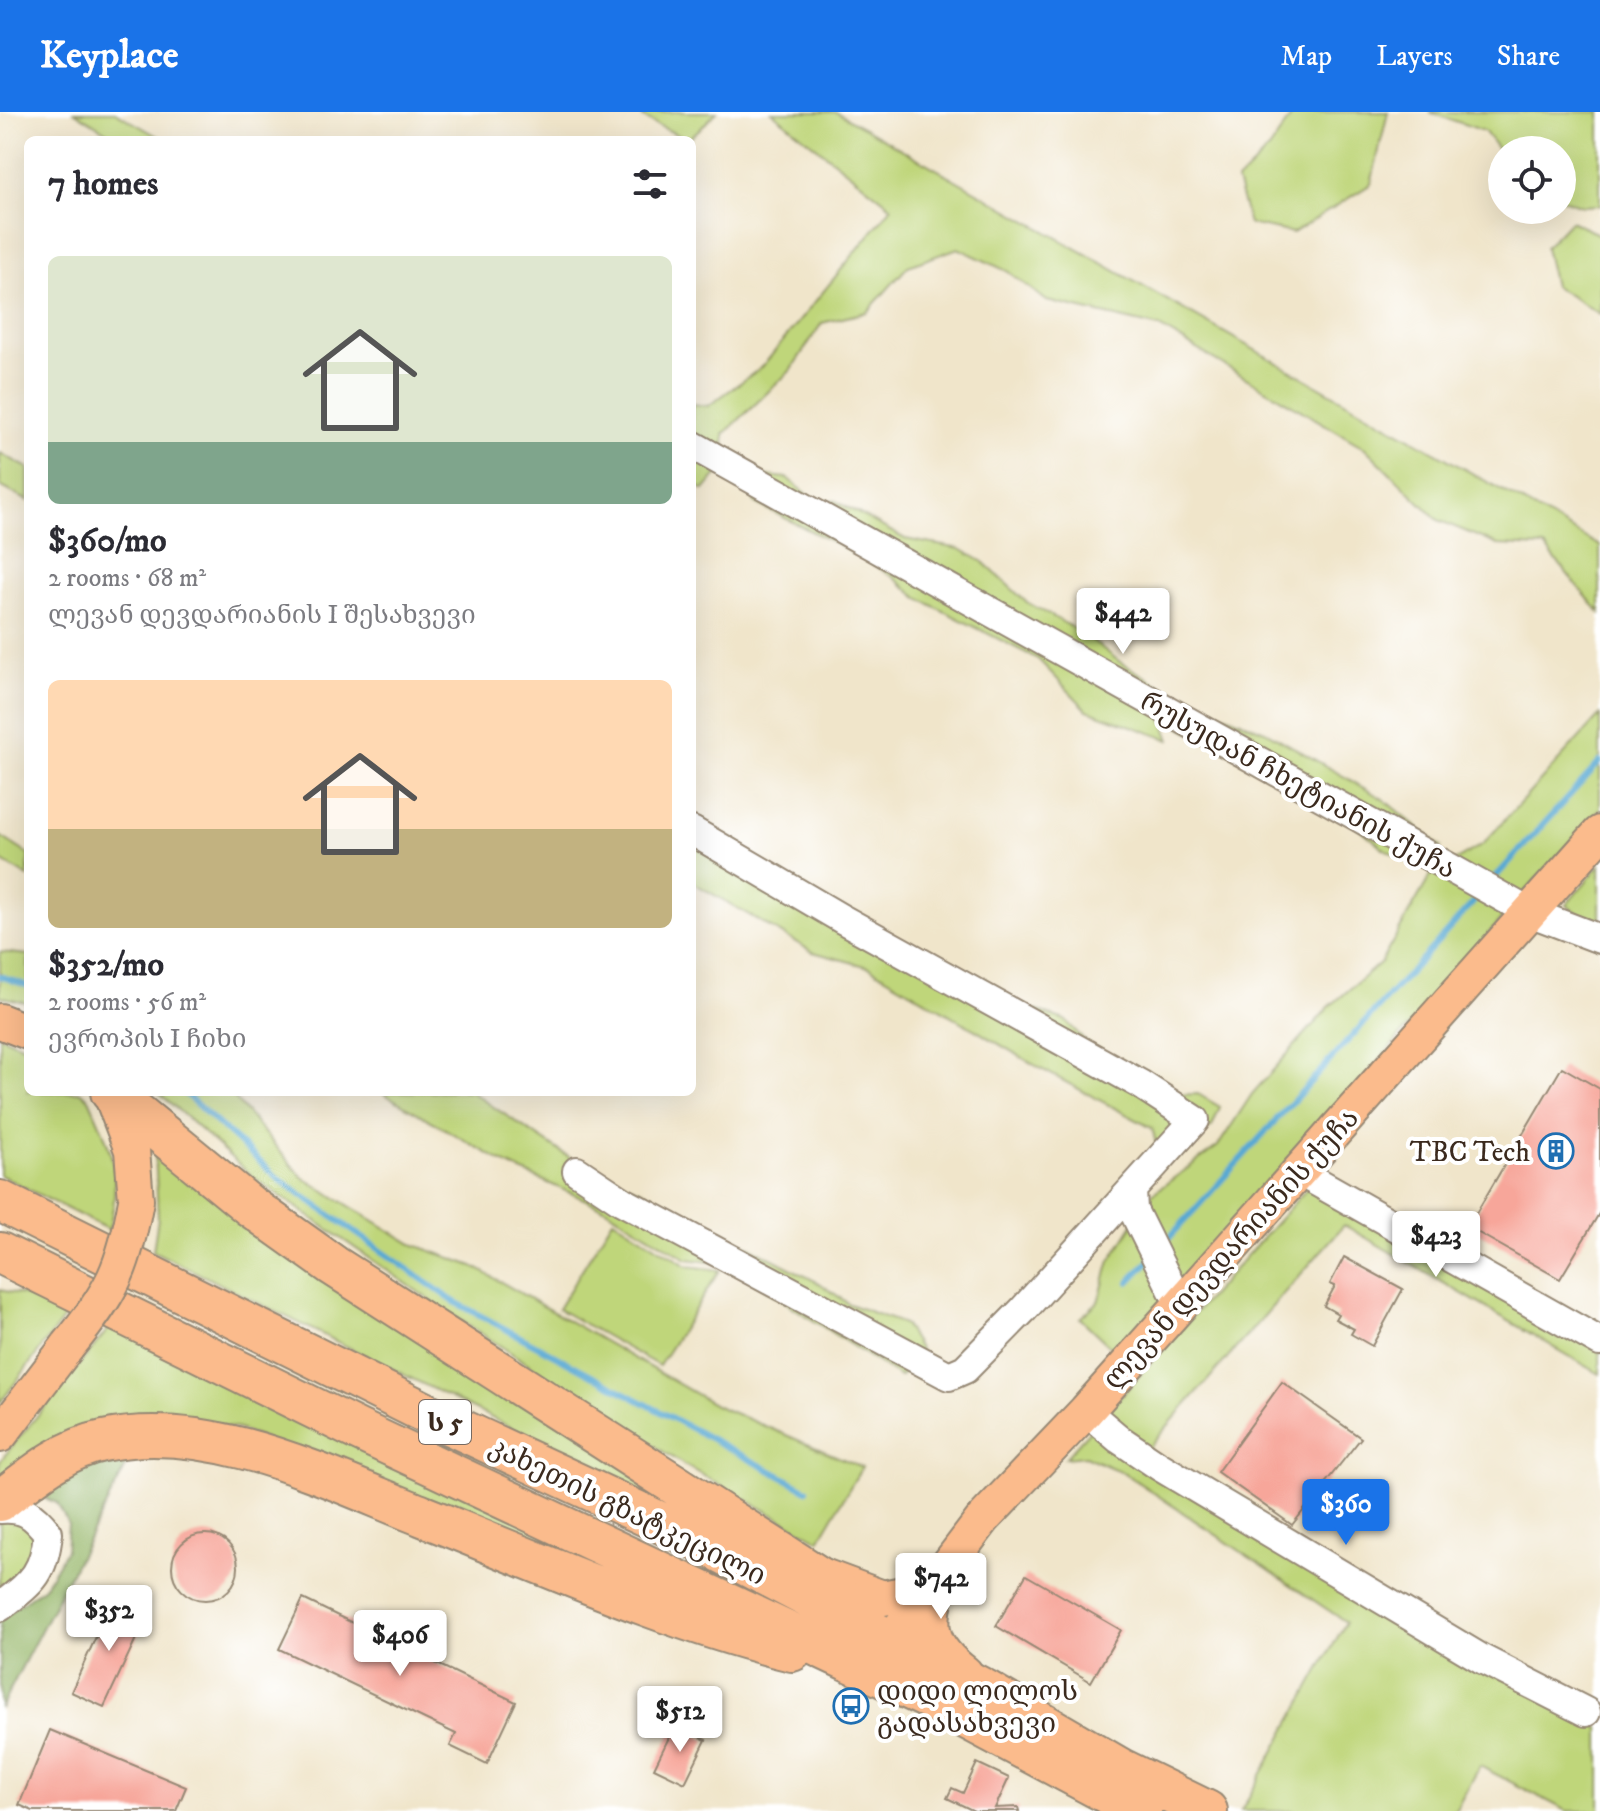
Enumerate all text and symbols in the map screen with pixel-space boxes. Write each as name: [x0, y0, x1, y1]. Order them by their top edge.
text: Keyplace: [40, 32, 179, 80]
text: Map: [1281, 39, 1332, 74]
text: Layers: [1376, 39, 1453, 74]
text: Share: [1497, 39, 1560, 74]
map controls: [1488, 136, 1576, 224]
button: locate: [1488, 136, 1576, 224]
icon: filters: [628, 162, 672, 206]
text: 7 homes: [48, 163, 158, 205]
icon: home: [288, 308, 432, 452]
text: $360/mo: [48, 520, 166, 562]
text: 2 rooms · 68 m²: [48, 562, 206, 595]
pin: $442: [1076, 588, 1170, 656]
text: $442: [1095, 597, 1151, 630]
text: ლევან დევდარიანის I შესახვევი: [48, 599, 476, 632]
street label: რუსუდან ჩხეტიანის ქუჩა: [1134, 684, 1462, 887]
icon: home: [288, 732, 432, 876]
text: $352/mo: [48, 944, 164, 986]
text: 2 rooms · 56 m²: [48, 986, 206, 1019]
text: ევროპის I ჩიხი: [48, 1023, 246, 1056]
street label: ლევან დევდარიანის ქუჩა: [1096, 1101, 1367, 1397]
building icon: TBC Tech: [1537, 1132, 1575, 1170]
place label: TBC Tech: [1410, 1135, 1530, 1170]
pin: $423: [1389, 1211, 1483, 1279]
text: $423: [1410, 1220, 1462, 1253]
road number: ს 5: [419, 1400, 471, 1444]
street label: კახეთის გზატკეცილი: [483, 1429, 771, 1594]
pin: $360: [1299, 1479, 1393, 1547]
text: $360: [1320, 1488, 1372, 1521]
pin: $742: [894, 1553, 988, 1621]
text: $742: [913, 1562, 969, 1595]
pin: $352: [62, 1585, 156, 1653]
text: $352: [84, 1594, 134, 1627]
pin: $406: [353, 1610, 447, 1678]
text: $406: [372, 1619, 428, 1652]
place label: დიდი ლილოს გადასახვევი: [877, 1674, 1078, 1741]
pin: $512: [633, 1686, 727, 1754]
bus stop icon: დიდი ლილოს გადასახვევი: [832, 1687, 870, 1725]
text: $512: [655, 1695, 705, 1728]

